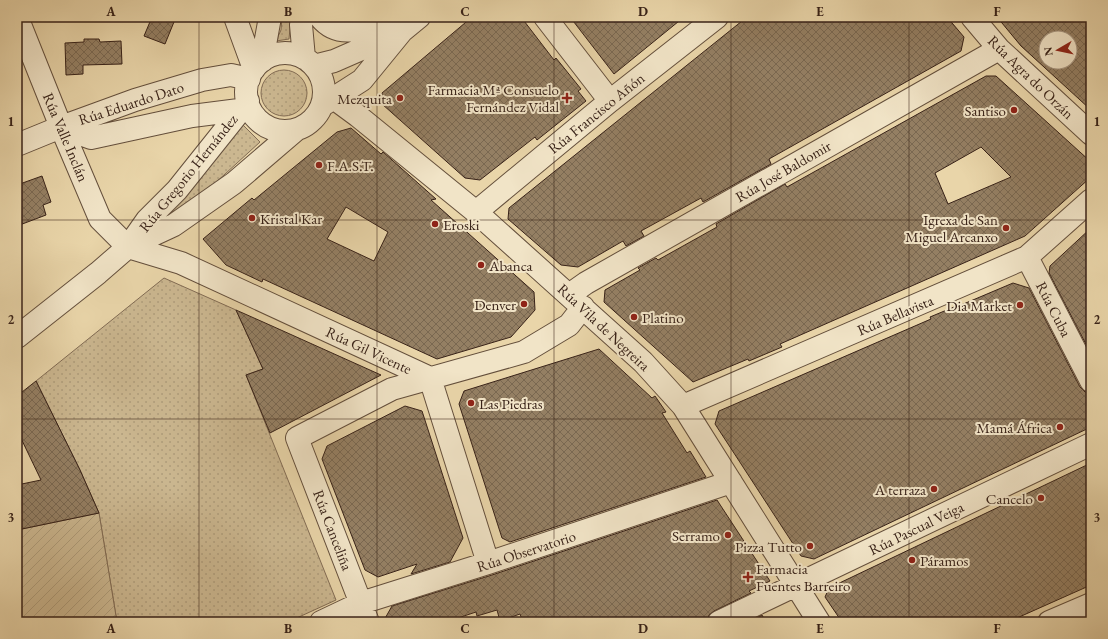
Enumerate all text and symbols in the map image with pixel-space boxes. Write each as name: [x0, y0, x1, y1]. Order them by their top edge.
text: A: [105, 3, 116, 20]
text: B: [284, 3, 292, 20]
text: C: [460, 3, 470, 20]
text: D: [638, 3, 648, 20]
text: E: [816, 3, 824, 20]
text: F: [993, 3, 1001, 20]
north arrow: [1038, 30, 1078, 70]
street label: Rúa Agra do Orzán: [984, 31, 1078, 123]
text: N: [1040, 46, 1056, 57]
street label: Rúa Francisco Añón: [544, 68, 648, 158]
street label: Rúa Eduardo Dato: [76, 77, 186, 129]
place label: Farmacia Mª Consuelo Fernández Vidal: [428, 80, 559, 116]
place label: Mezquita: [337, 89, 392, 108]
street label: Rúa Valle Inclán: [39, 90, 93, 184]
marker: Mezquita: [395, 93, 405, 103]
marker: Farmacia Mª Consuelo Fernández Vidal: [562, 93, 572, 103]
place label: Santiso: [964, 101, 1006, 120]
marker: Santiso: [1009, 105, 1019, 115]
street label: Rúa Gregorio Hernández: [135, 110, 242, 236]
text: 1: [8, 113, 15, 130]
text: 1: [1094, 113, 1101, 130]
street label: Rúa José Baldomir: [732, 136, 834, 206]
place label: F.A.S.T.: [327, 156, 374, 175]
marker: F.A.S.T.: [314, 160, 324, 170]
place label: Kristal Kar: [260, 209, 322, 228]
place label: Igrexa de San Miguel Arcanxo: [905, 210, 998, 246]
marker: Kristal Kar: [247, 213, 257, 223]
place label: Eroski: [443, 215, 480, 234]
marker: Eroski: [430, 219, 440, 229]
marker: Igrexa de San Miguel Arcanxo: [1001, 223, 1011, 233]
place label: Abanca: [488, 256, 533, 275]
marker: Abanca: [476, 260, 486, 270]
street label: Rúa Cuba: [1032, 278, 1076, 340]
street label: Rúa Vila de Negreira: [554, 279, 654, 375]
street label: Rúa Bellavista: [854, 290, 936, 340]
place label: Denver: [474, 295, 516, 314]
place label: Dia Market: [946, 296, 1012, 315]
marker: Denver: [519, 299, 529, 309]
marker: Dia Market: [1015, 300, 1025, 310]
place label: Platino: [642, 308, 684, 327]
text: 2: [8, 311, 15, 328]
text: 2: [1094, 311, 1101, 328]
marker: Platino: [629, 312, 639, 322]
street label: Rúa Gil Vicente: [323, 322, 415, 378]
place label: Las Piedras: [479, 394, 543, 413]
marker: Las Piedras: [466, 398, 476, 408]
place label: Mamá África: [976, 418, 1052, 437]
marker: Mamá África: [1055, 422, 1065, 432]
place label: A terraza: [874, 480, 926, 499]
marker: A terraza: [929, 484, 939, 494]
street label: Rúa Canceliña: [309, 487, 357, 573]
place label: Cancelo: [986, 489, 1033, 508]
marker: Cancelo: [1036, 493, 1046, 503]
street label: Rúa Pascual Veiga: [865, 497, 967, 559]
text: 3: [8, 509, 15, 526]
text: 3: [1094, 509, 1101, 526]
street label: Rúa Observatorio: [474, 526, 578, 576]
place label: Serramo: [672, 526, 720, 545]
marker: Serramo: [723, 530, 733, 540]
place label: Pizza Tutto: [735, 537, 802, 556]
marker: Pizza Tutto: [805, 541, 815, 551]
place label: Páramos: [920, 551, 969, 570]
marker: Páramos: [907, 555, 917, 565]
place label: Farmacia Fuentes Barreiro: [756, 559, 851, 595]
marker: Farmacia Fuentes Barreiro: [743, 572, 753, 582]
text: A: [105, 620, 116, 637]
text: B: [284, 620, 292, 637]
text: C: [460, 620, 470, 637]
text: D: [638, 620, 648, 637]
text: E: [816, 620, 824, 637]
text: F: [993, 620, 1001, 637]

